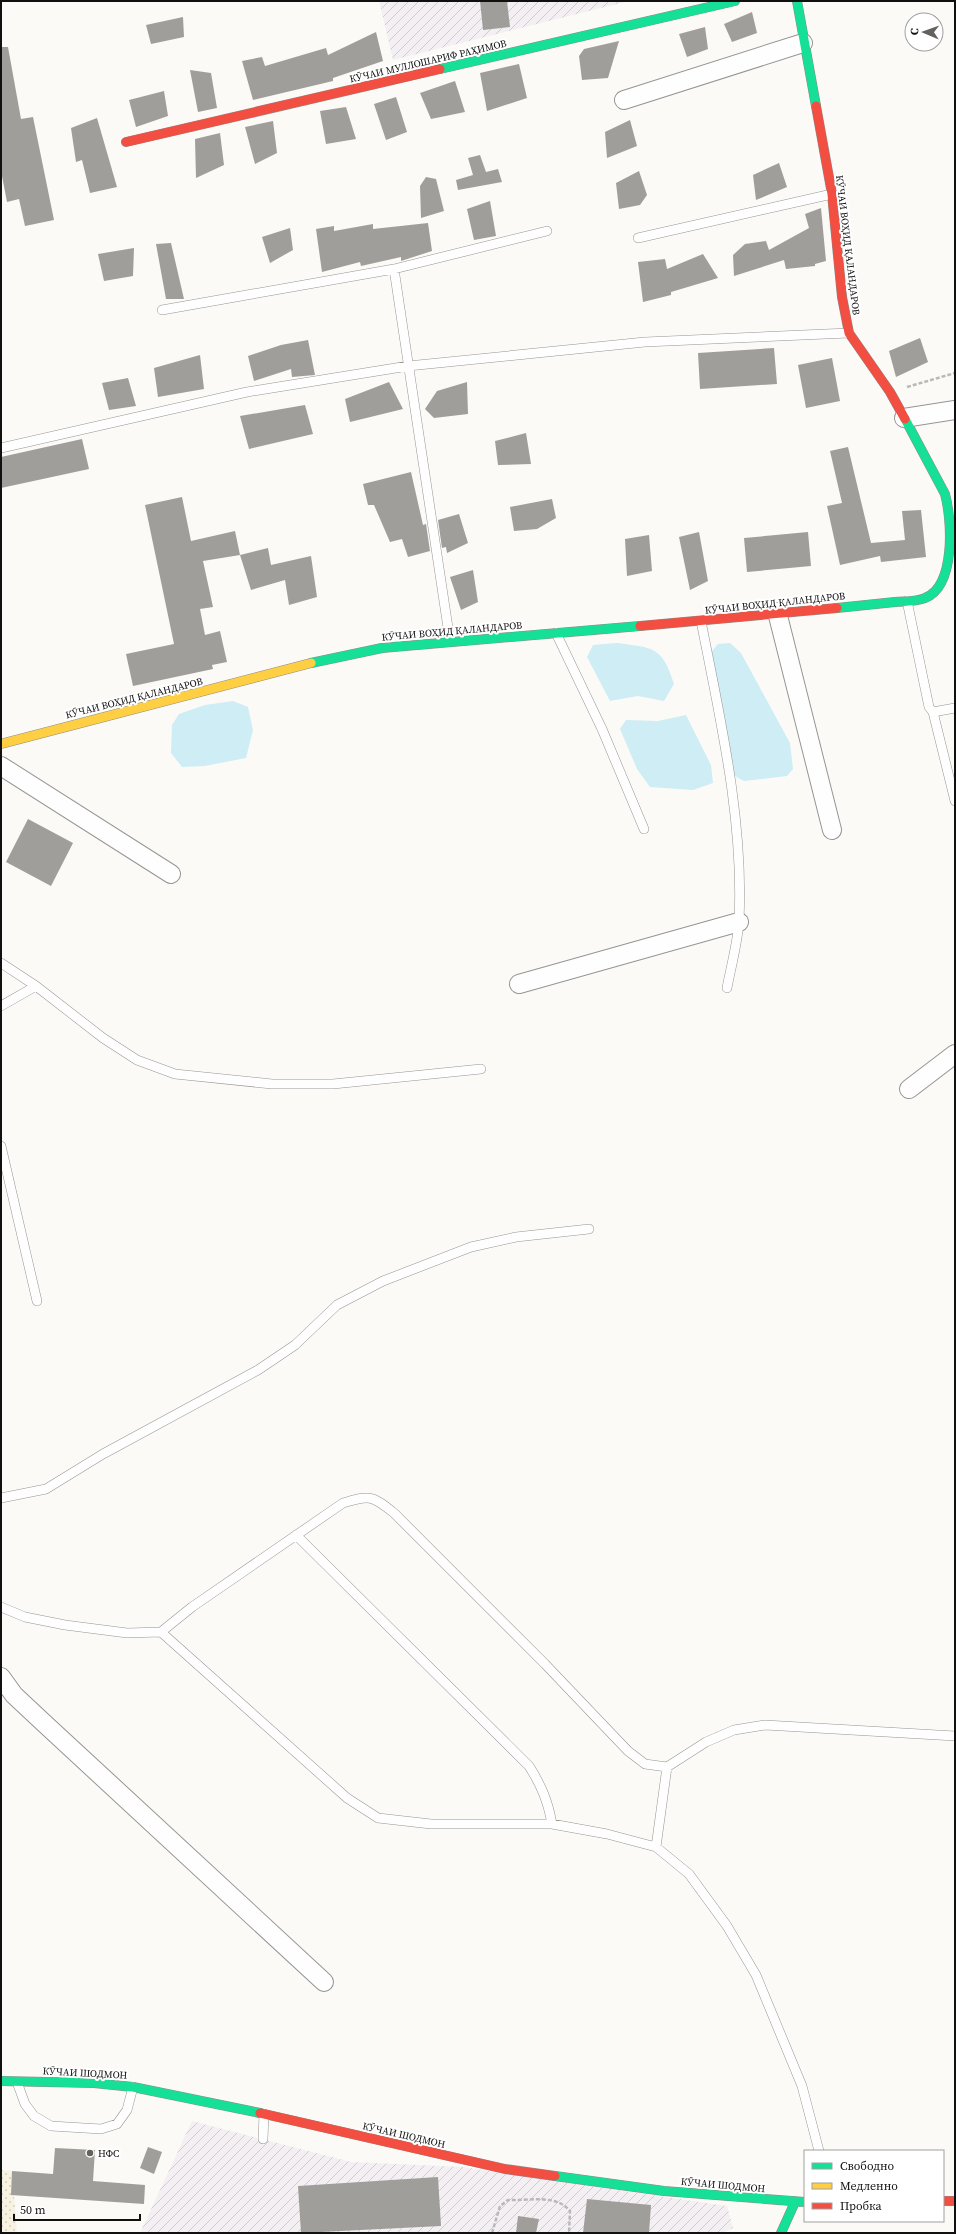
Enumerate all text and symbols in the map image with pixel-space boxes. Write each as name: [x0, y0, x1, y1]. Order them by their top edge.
north arrow: [904, 12, 944, 52]
text: С: [907, 28, 922, 35]
street label: КӮЧАИ МУЛЛОШАРИФ РАҲИМОВ: [348, 37, 508, 85]
street label: КӮЧАИ ВОҲИД ҚАЛАНДАРОВ: [833, 174, 863, 316]
street label: КӮЧАИ ВОҲИД ҚАЛАНДАРОВ: [704, 589, 846, 617]
street label: КӮЧАИ ВОҲИД ҚАЛАНДАРОВ: [381, 618, 523, 644]
street label: КӮЧАИ ВОҲИД ҚАЛАНДАРОВ: [64, 675, 204, 721]
street label: КӮЧАИ ШОДМОН: [42, 2064, 128, 2082]
street label: КӮЧАИ ШОДМОН: [361, 2119, 447, 2151]
place label: НФС: [98, 2147, 119, 2160]
marker: НФС: [85, 2148, 95, 2158]
legend: [804, 2150, 944, 2222]
text: Свободно: [840, 2158, 895, 2174]
street label: КӮЧАИ ШОДМОН: [680, 2175, 766, 2195]
text: Медленно: [840, 2178, 898, 2194]
scale bar: [14, 2196, 140, 2222]
text: Пробка: [840, 2198, 883, 2214]
text: 50 m: [20, 2202, 46, 2218]

